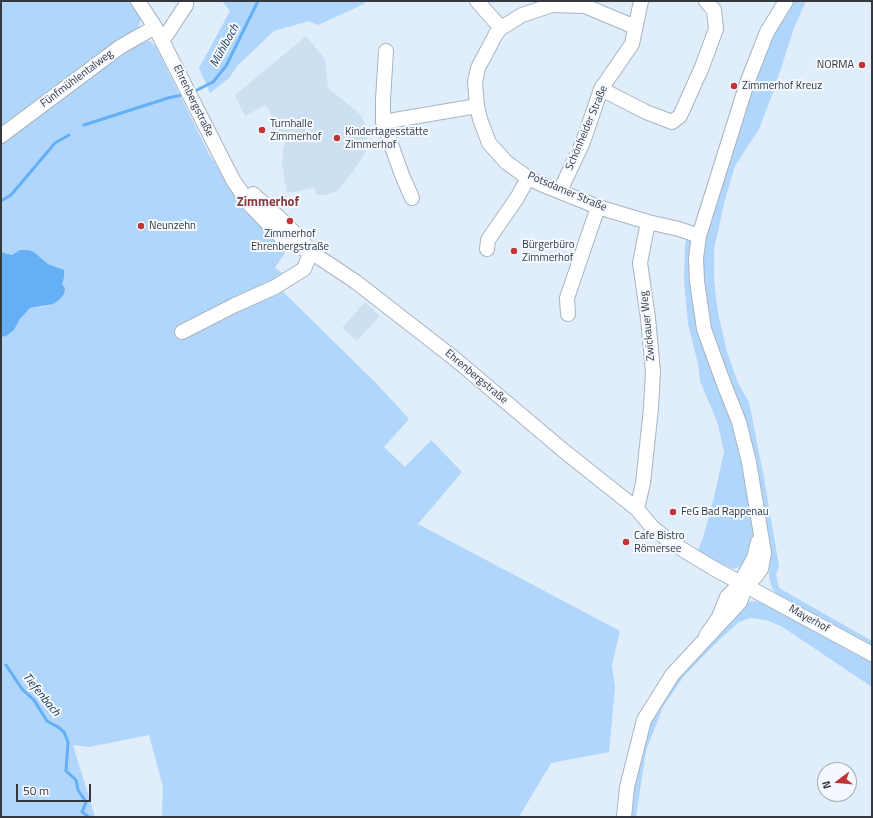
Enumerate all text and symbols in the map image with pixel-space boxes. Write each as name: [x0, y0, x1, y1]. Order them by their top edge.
water label: Mühlbach: [207, 22, 243, 70]
street label: Fünfmühlentalweg: [38, 47, 116, 111]
place label: NORMA: [817, 58, 854, 72]
marker: NORMA: [857, 60, 867, 70]
street label: Ehrenbergstraße: [170, 63, 216, 139]
place label: Zimmerhof Kreuz: [742, 79, 822, 93]
marker: Zimmerhof Kreuz: [729, 81, 739, 91]
street label: Schönheider Straße: [563, 84, 611, 172]
place label: Turnhalle Zimmerhof: [270, 117, 321, 143]
marker: Turnhalle Zimmerhof: [257, 125, 267, 135]
place label: Kindertagesstätte Zimmerhof: [345, 125, 428, 151]
marker: Kindertagesstätte Zimmerhof: [332, 133, 342, 143]
street label: Potsdamer Straße: [526, 169, 608, 215]
district label: Zimmerhof: [237, 195, 299, 211]
marker: Zimmerhof Ehrenbergstraße: [285, 216, 295, 226]
place label: Neunzehn: [149, 219, 196, 233]
marker: Neunzehn: [136, 221, 146, 231]
place label: Zimmerhof Ehrenbergstraße: [251, 227, 329, 253]
place label: Bürgerbüro Zimmerhof: [522, 238, 574, 264]
marker: Bürgerbüro Zimmerhof: [509, 246, 519, 256]
street label: Zwickauer Weg: [638, 290, 658, 362]
street label: Ehrenbergstraße: [442, 347, 510, 407]
place label: FeG Bad Rappenau: [681, 505, 769, 519]
marker: FeG Bad Rappenau: [668, 507, 678, 517]
place label: Cafe Bistro Römersee: [634, 529, 685, 555]
marker: Cafe Bistro Römersee: [621, 537, 631, 547]
street label: Mayerhof: [786, 602, 832, 636]
water label: Tiefenbach: [19, 670, 63, 720]
north arrow: [817, 762, 857, 802]
scale bar: [18, 776, 93, 802]
text: N: [818, 779, 835, 791]
text: 50 m: [23, 781, 49, 800]

